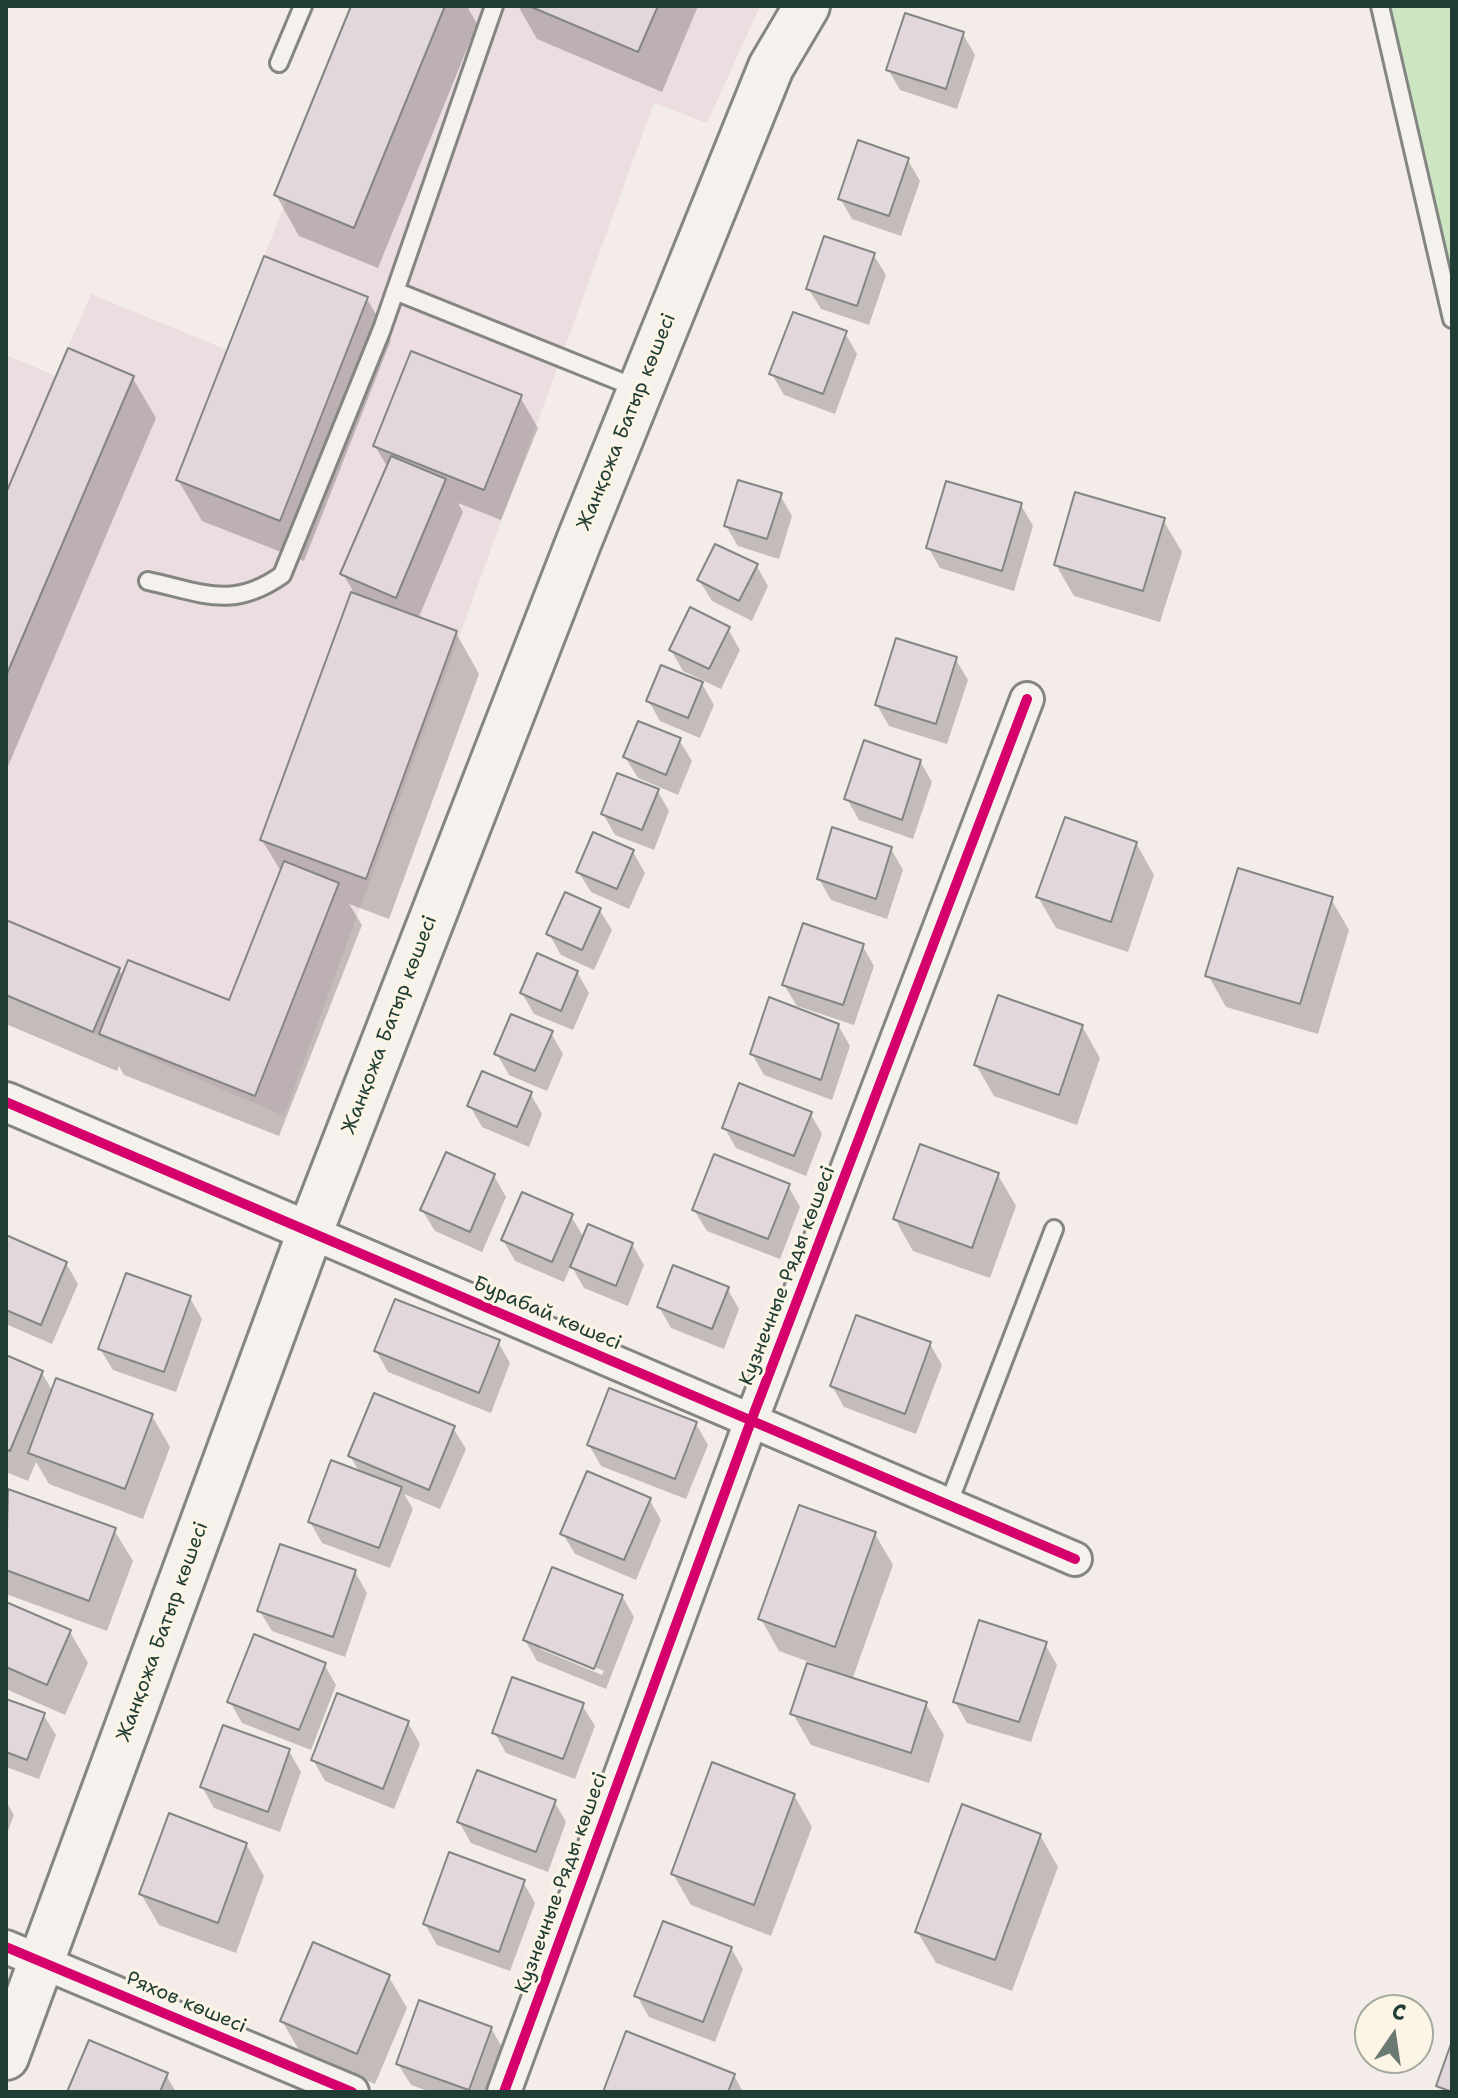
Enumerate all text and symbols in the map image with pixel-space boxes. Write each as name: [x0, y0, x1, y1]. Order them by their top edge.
street label: Жанқожа Батыр көшесі: [572, 310, 682, 534]
street label: Жанқожа Батыр көшесі: [337, 912, 443, 1138]
street label: Кузнечные Ряды көшесі: [735, 1163, 841, 1389]
street label: Бурабай көшесі: [469, 1272, 625, 1356]
street label: Жанқожа Батыр көшесі: [112, 1519, 214, 1745]
street label: Кузнечные Ряды көшесі: [511, 1769, 613, 1997]
street label: Ряхов көшесі: [122, 1967, 250, 2039]
north arrow: [1354, 1994, 1434, 2074]
text: С: [1389, 1996, 1409, 2028]

